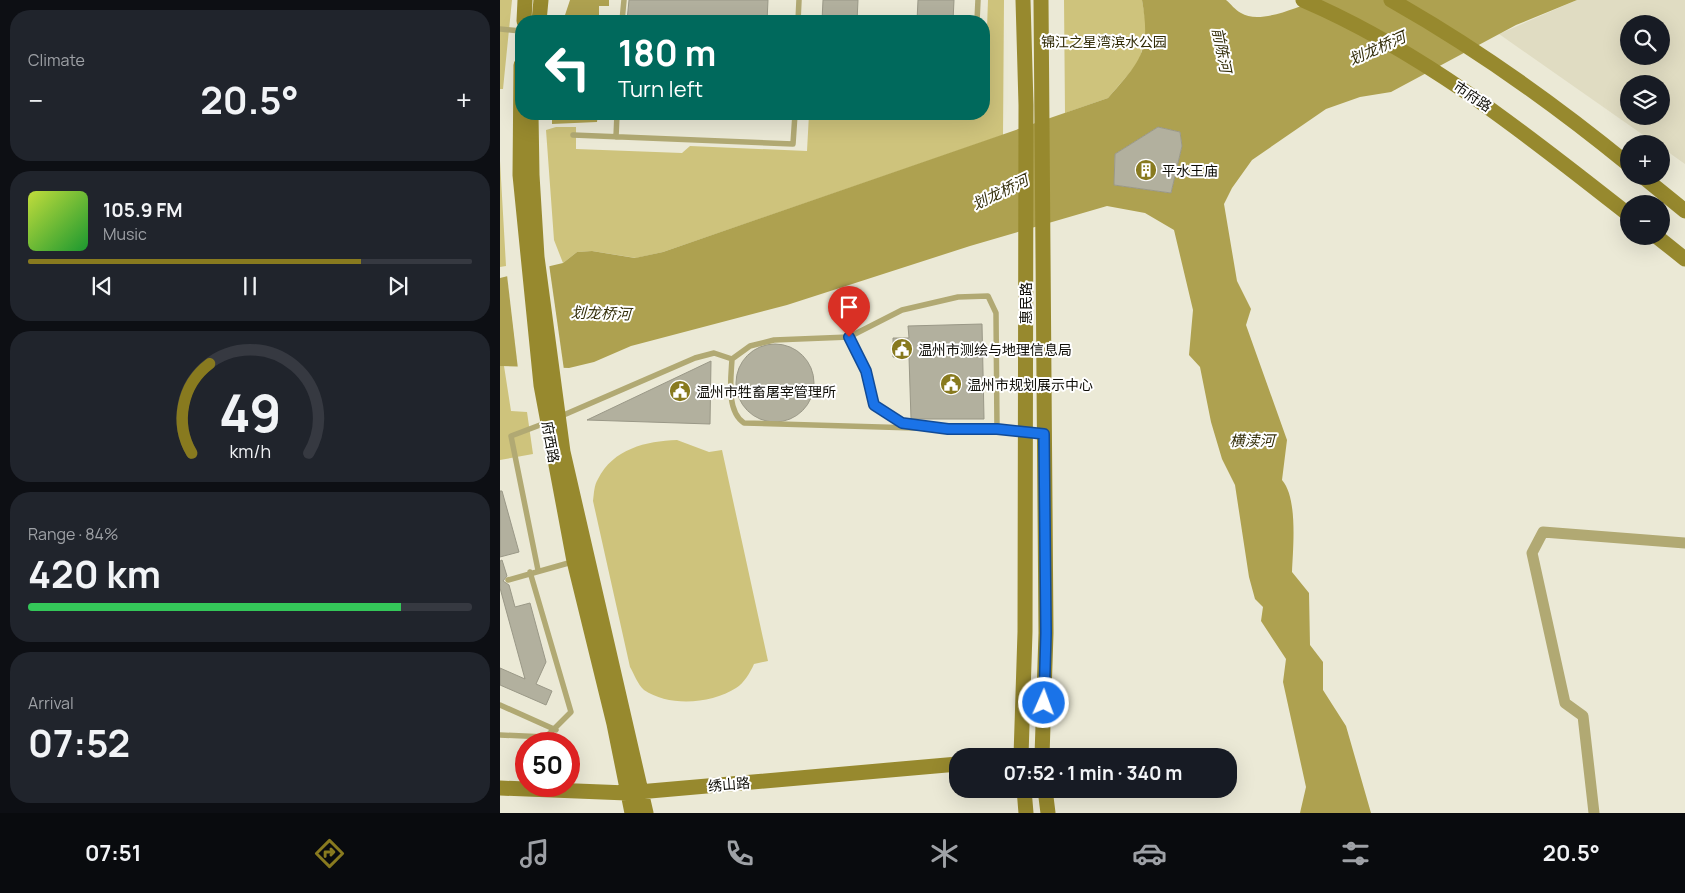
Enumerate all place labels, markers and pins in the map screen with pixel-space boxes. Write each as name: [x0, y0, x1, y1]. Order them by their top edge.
building icon: 平水王庙: [1134, 158, 1158, 182]
place label: 平水王庙: [1162, 161, 1218, 180]
pin: [828, 286, 870, 337]
public building icon: 温州市测绘与地理信息局: [890, 337, 914, 361]
place label: 温州市测绘与地理信息局: [918, 340, 1072, 359]
public building icon: 温州市规划展示中心: [939, 372, 963, 396]
place label: 温州市规划展示中心: [967, 375, 1093, 394]
public building icon: 温州市牲畜屠宰管理所: [668, 379, 692, 403]
place label: 温州市牲畜屠宰管理所: [696, 382, 836, 401]

